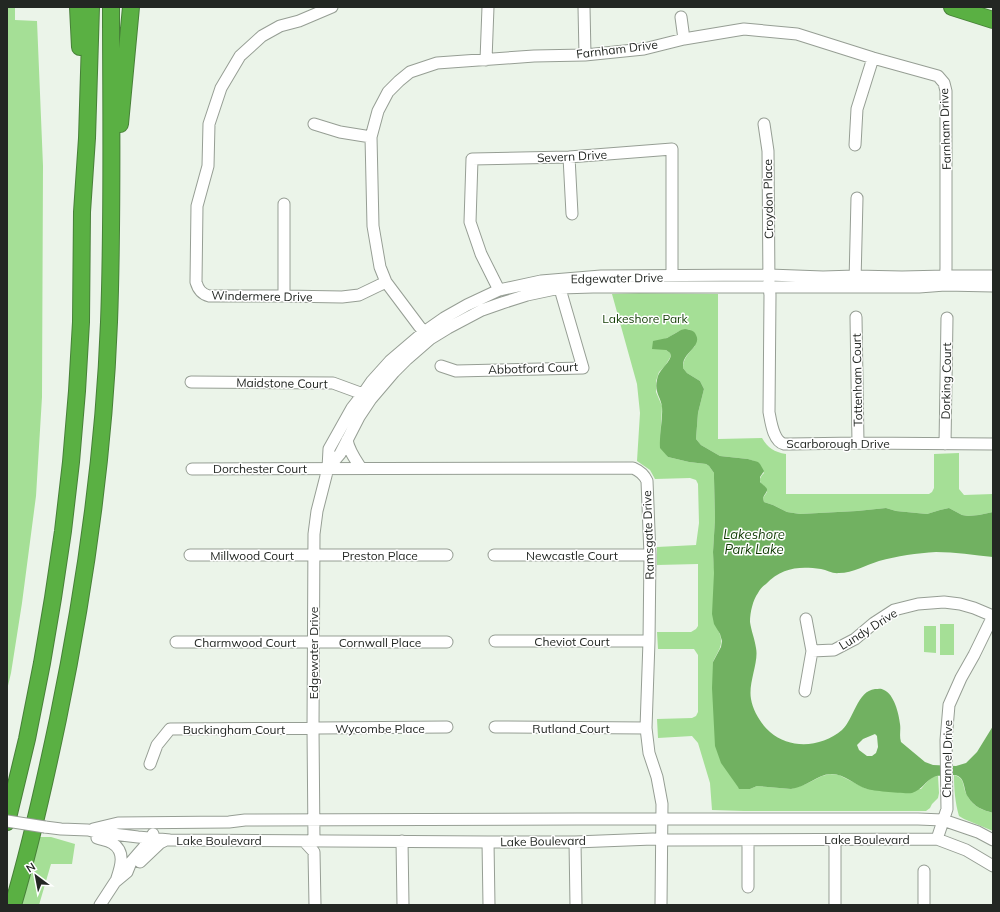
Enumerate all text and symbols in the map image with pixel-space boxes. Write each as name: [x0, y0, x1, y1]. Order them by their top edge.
street label: Farnham Drive: [575, 37, 659, 61]
street label: Farnham Drive: [936, 88, 954, 170]
street label: Severn Drive: [537, 147, 607, 165]
street label: Croydon Place: [760, 159, 776, 239]
street label: Edgewater Drive: [571, 270, 663, 286]
street label: Windermere Drive: [211, 288, 313, 304]
park label: Lakeshore Park: [602, 311, 688, 326]
street label: Tottenham Court: [849, 333, 865, 427]
street label: Dorking Court: [938, 342, 954, 420]
street label: Abbotford Court: [488, 359, 578, 377]
street label: Maidstone Court: [236, 375, 328, 391]
street label: Scarborough Drive: [786, 436, 890, 451]
street label: Dorchester Court: [213, 461, 307, 476]
street label: Ramsgate Drive: [639, 490, 657, 580]
water label: Lakeshore Park Lake: [723, 526, 785, 557]
street label: Millwood Court: [210, 548, 294, 563]
street label: Preston Place: [342, 548, 418, 563]
street label: Newcastle Court: [526, 548, 618, 563]
street label: Lundy Drive: [836, 605, 900, 653]
street label: Edgewater Drive: [306, 607, 321, 699]
street label: Cheviot Court: [534, 634, 610, 649]
street label: Charmwood Court: [194, 635, 296, 650]
street label: Cornwall Place: [339, 635, 421, 650]
street label: Channel Drive: [939, 720, 955, 798]
street label: Wycombe Place: [335, 721, 425, 736]
street label: Rutland Court: [532, 721, 610, 736]
street label: Buckingham Court: [183, 722, 285, 737]
street label: Lake Boulevard: [824, 832, 910, 847]
street label: Lake Boulevard: [176, 833, 262, 848]
street label: Lake Boulevard: [500, 833, 586, 849]
north arrow: [16, 856, 56, 896]
text: N: [23, 859, 38, 876]

